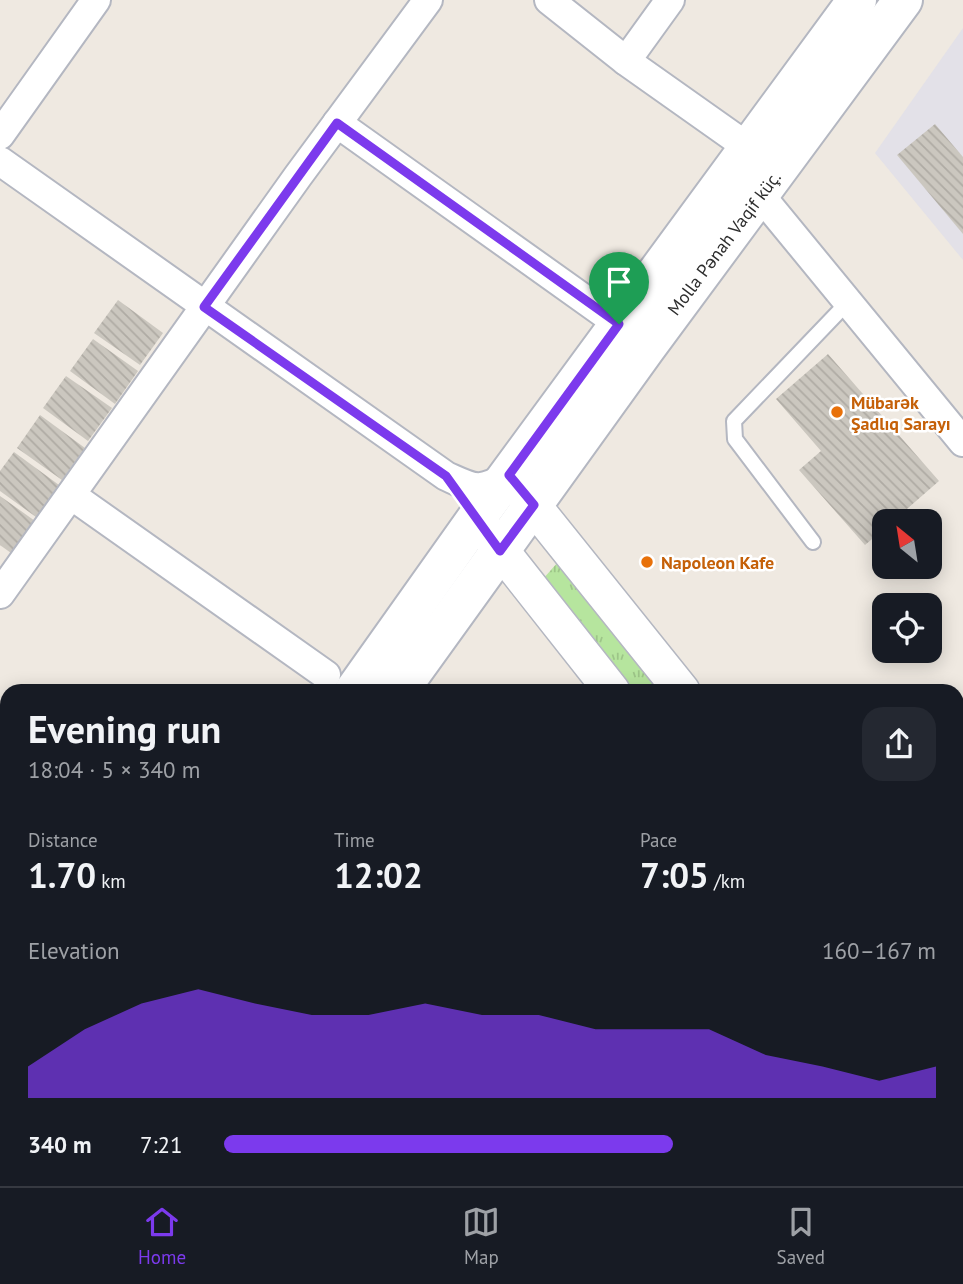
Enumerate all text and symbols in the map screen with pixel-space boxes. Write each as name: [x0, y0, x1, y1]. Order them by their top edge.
street label: Molla Pənah Vaqif küç.: [662, 166, 786, 320]
pin: [589, 252, 649, 324]
icon: arrive: [600, 263, 638, 301]
place label: Mübarək Şadlıq Sarayı: [851, 391, 951, 435]
marker: Mübarək Şadlıq Sarayı: [829, 404, 845, 420]
north arrow: [872, 509, 942, 579]
map controls: [872, 509, 942, 663]
place label: Napoleon Kafe: [661, 551, 774, 574]
marker: Napoleon Kafe: [639, 554, 655, 570]
button: locate: [872, 593, 942, 663]
text: Evening run: [28, 704, 221, 753]
button: share: [862, 707, 936, 781]
text: 18:04 · 5 × 340 m: [28, 755, 200, 784]
text: Distance: [28, 828, 98, 852]
text: Time: [334, 828, 375, 852]
text: Pace: [640, 828, 677, 852]
text: 1.70: [28, 852, 96, 898]
text: 12:02: [334, 852, 423, 898]
text: 7:05: [640, 852, 709, 898]
text: km: [96, 869, 126, 893]
text: /km: [709, 869, 745, 893]
text: Elevation: [28, 936, 120, 965]
text: 160–167 m: [822, 936, 936, 965]
text: 340 m: [28, 1130, 91, 1159]
text: 7:21: [140, 1130, 183, 1159]
tab: Home: [138, 1203, 186, 1269]
tab: Map: [462, 1203, 500, 1269]
tab: Saved: [777, 1203, 825, 1269]

